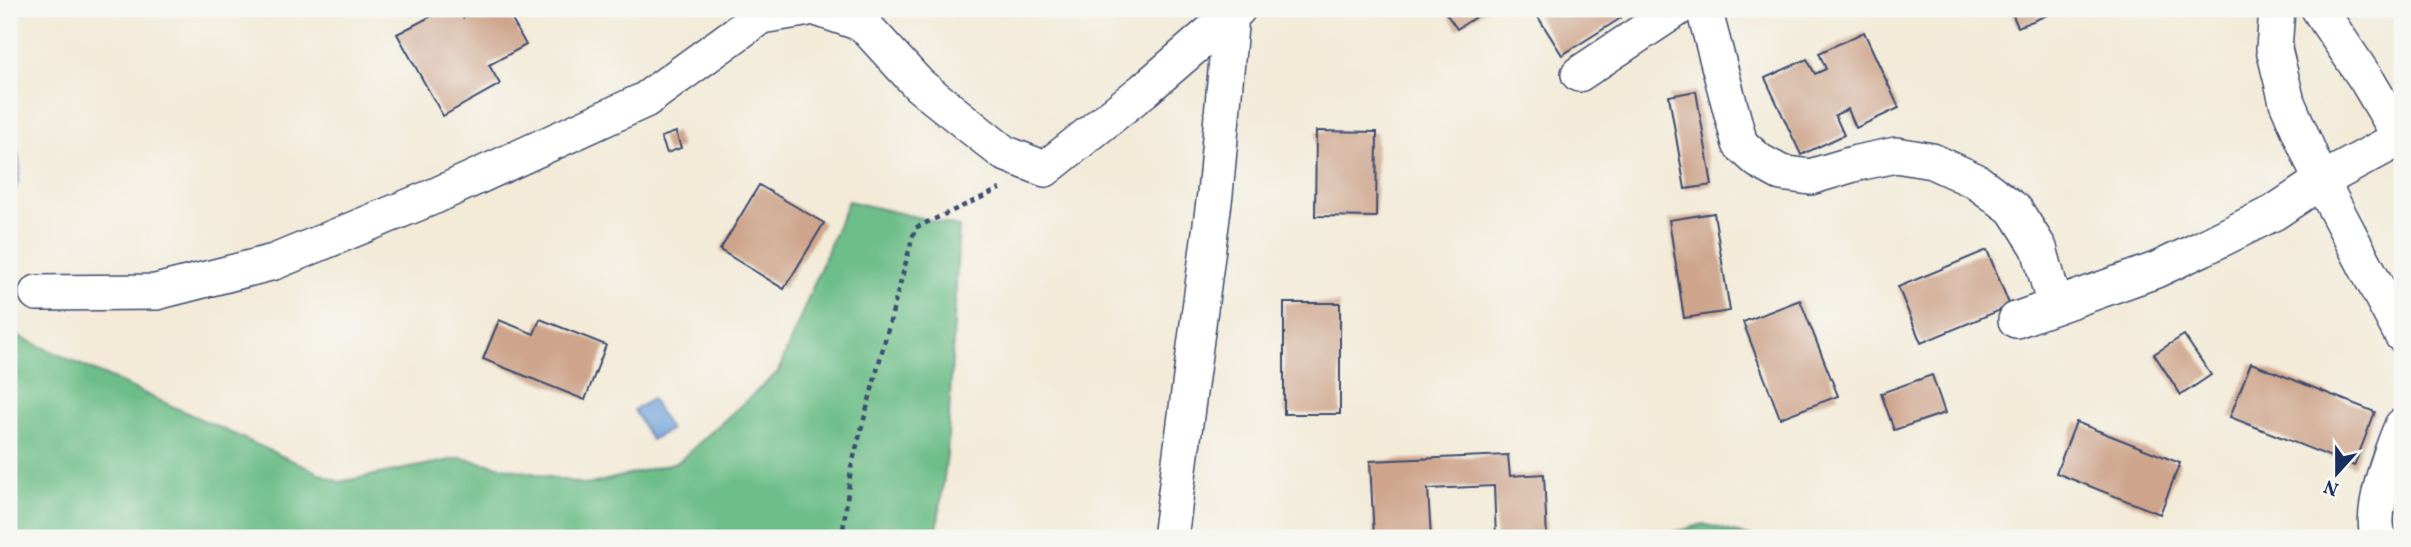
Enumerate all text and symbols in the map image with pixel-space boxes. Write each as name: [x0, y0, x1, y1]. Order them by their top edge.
north arrow: [2302, 438, 2372, 508]
text: N: [2320, 472, 2343, 502]

